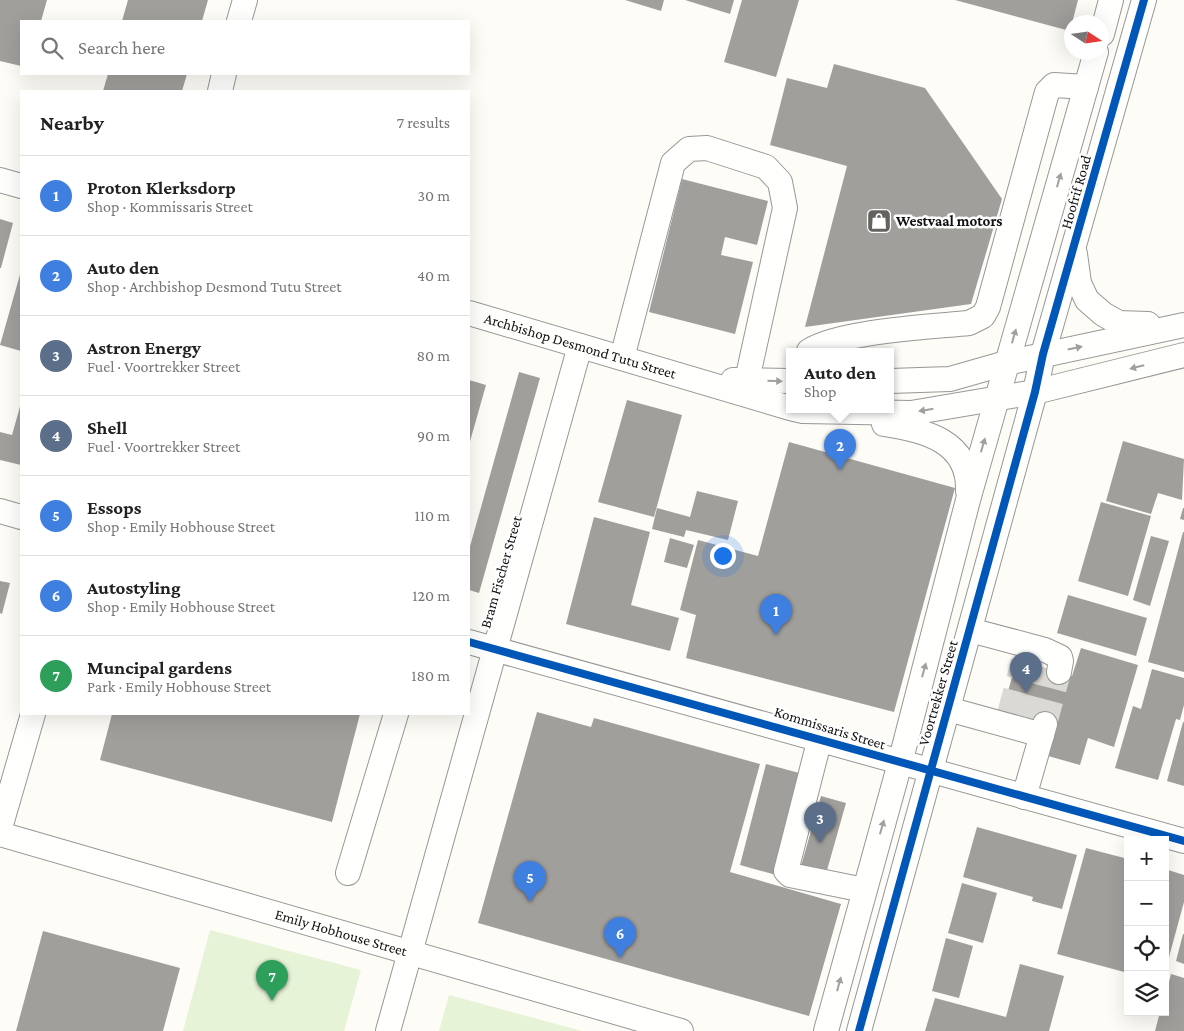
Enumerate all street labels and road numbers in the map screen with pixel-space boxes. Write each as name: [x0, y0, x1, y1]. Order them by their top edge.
street label: Hoofrif Road: [1058, 153, 1094, 231]
street label: Archbishop Desmond Tutu Street: [482, 310, 679, 382]
street label: Bram Fischer Street: [477, 513, 525, 630]
street label: Voortrekker Street: [915, 638, 961, 748]
street label: Kommissaris Street: [772, 703, 889, 753]
street label: Emily Hobhouse Street: [273, 906, 410, 960]

